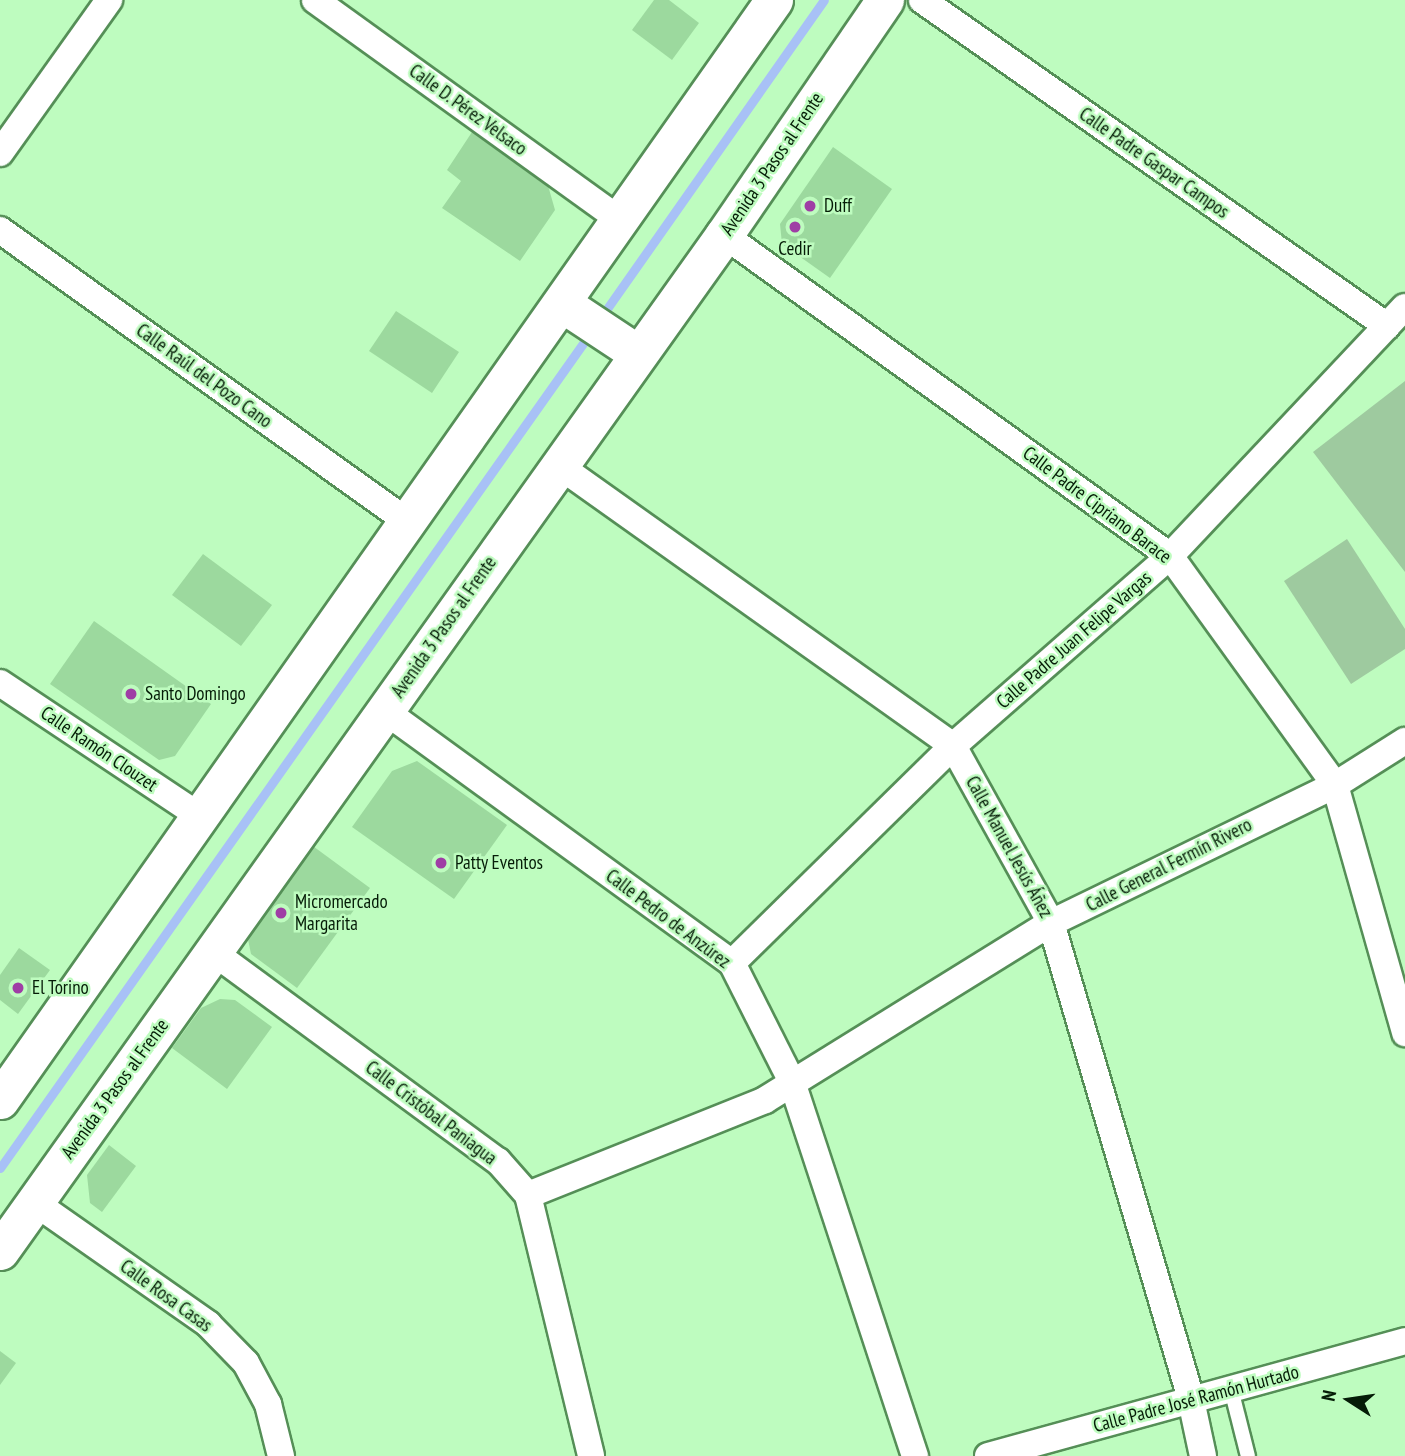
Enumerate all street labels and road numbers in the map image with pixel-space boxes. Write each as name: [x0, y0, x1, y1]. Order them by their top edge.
street label: Calle D. Pérez Velsaco: [404, 59, 532, 161]
street label: Avenida 3 Pasos al Frente: [716, 88, 828, 240]
street label: Calle Padre Gaspar Campos: [1075, 103, 1233, 223]
street label: Calle Raúl del Pozo Cano: [132, 319, 276, 433]
street label: Calle Padre Cipriano Barace: [1018, 442, 1176, 568]
street label: Avenida 3 Pasos al Frente: [387, 552, 501, 702]
street label: Calle Padre Juan Felipe Vargas: [992, 566, 1156, 714]
street label: Calle Ramón Clouzet: [36, 702, 162, 796]
street label: Calle Manuel Jesús Áñez: [961, 772, 1057, 922]
street label: Calle General Fermín Rivero: [1082, 813, 1256, 917]
street label: Calle Pedro de Anzúrez: [601, 865, 735, 973]
street label: Avenida 3 Pasos al Frente: [57, 1015, 173, 1163]
street label: Calle Cristóbal Paniagua: [361, 1056, 501, 1170]
street label: Calle Rosa Casas: [116, 1255, 216, 1337]
street label: Calle Padre José Ramón Hurtado: [1091, 1361, 1301, 1437]

